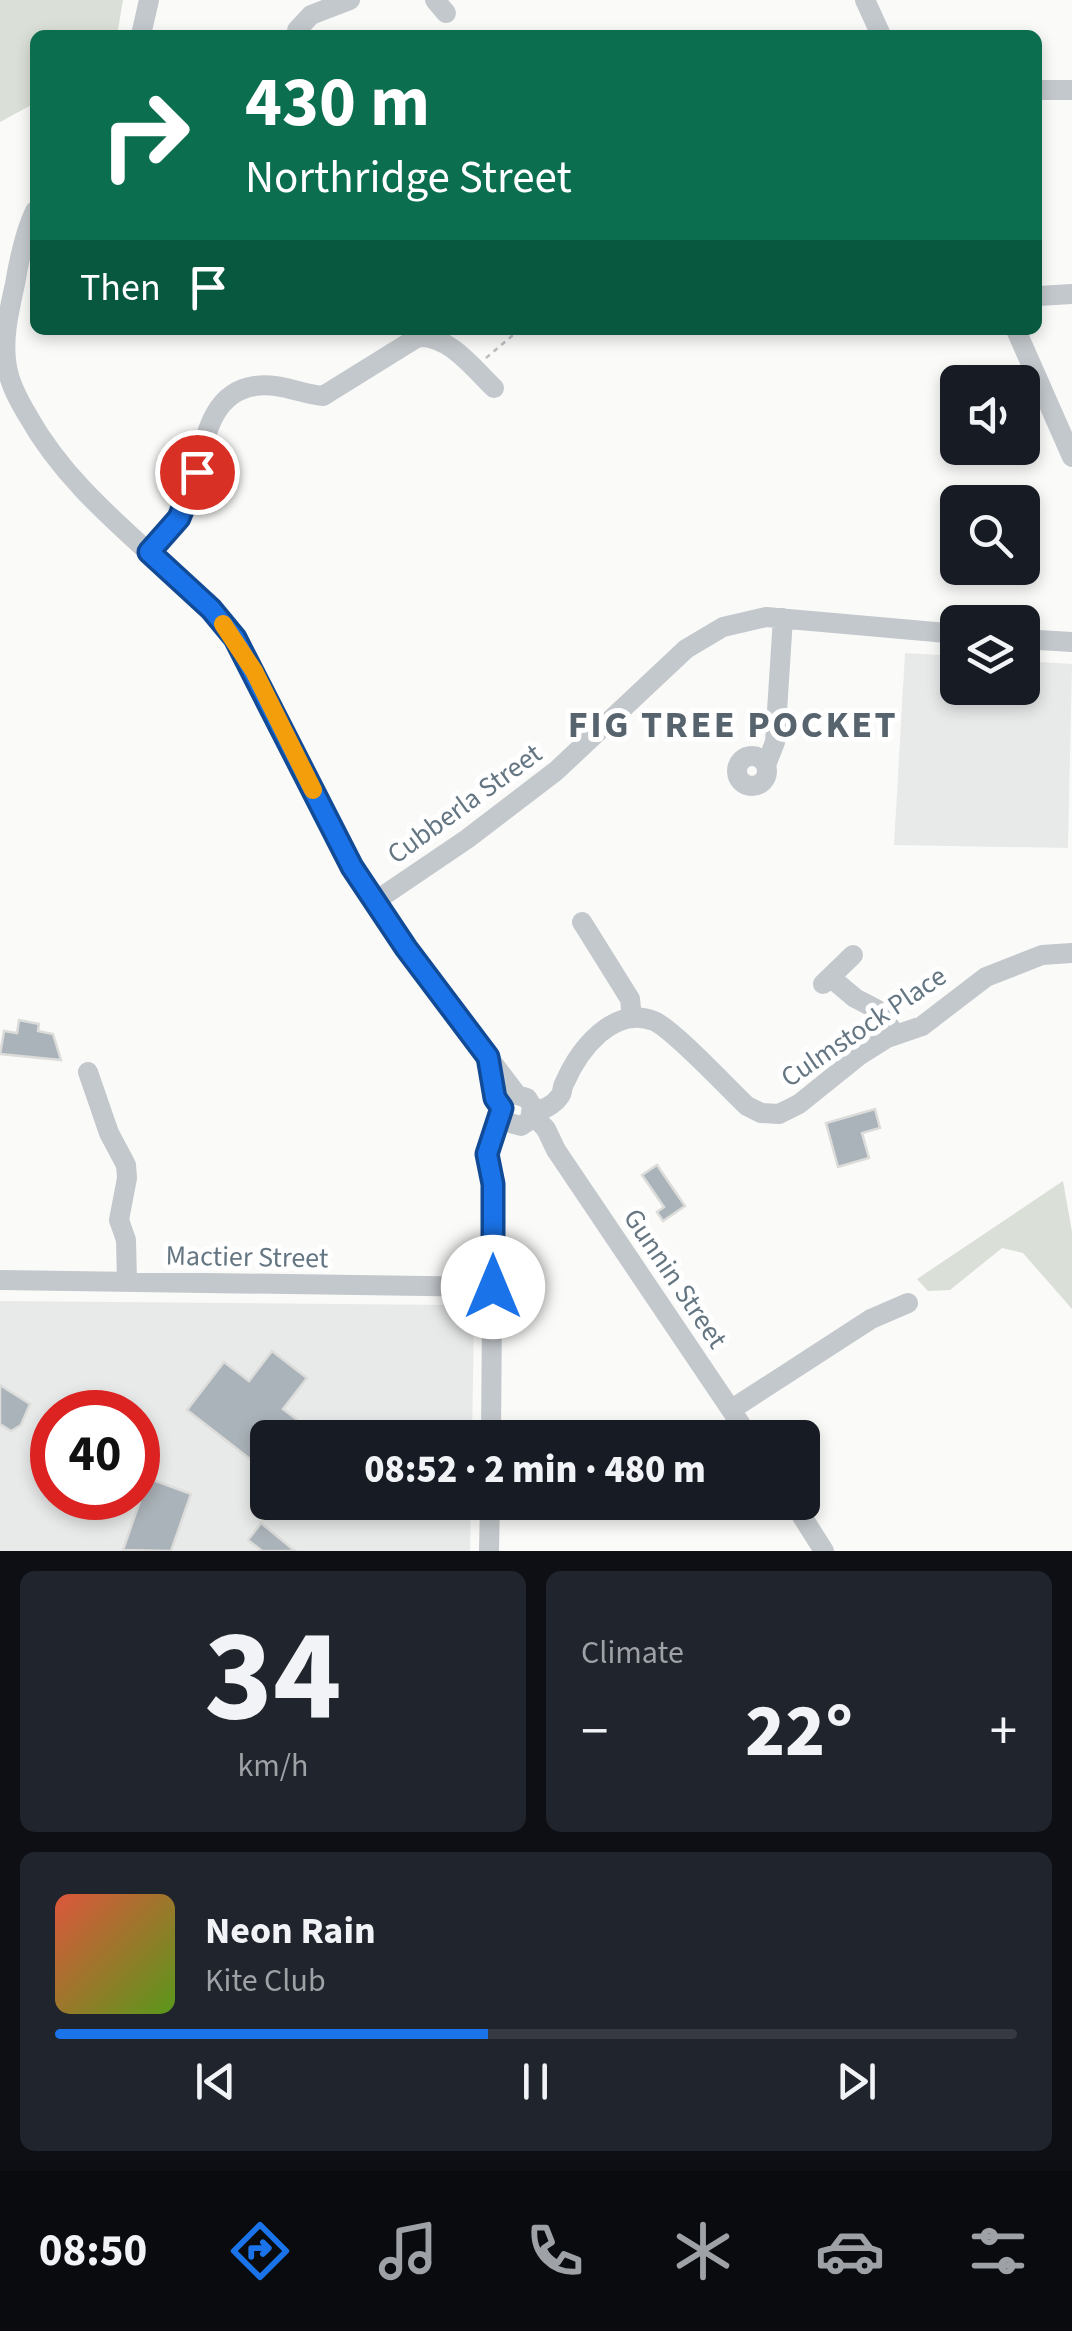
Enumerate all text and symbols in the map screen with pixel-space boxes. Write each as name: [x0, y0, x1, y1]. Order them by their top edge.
text: 430 m: [245, 53, 430, 153]
icon: right: [80, 70, 210, 200]
text: Northridge Street: [245, 146, 572, 210]
icon: arrive: [181, 260, 236, 315]
text: Then: [80, 261, 161, 315]
map controls: [940, 365, 1040, 705]
button: sound: [940, 365, 1040, 465]
pin: [155, 430, 240, 515]
icon: arrive: [170, 445, 225, 500]
button: search: [940, 485, 1040, 585]
button: layers: [940, 605, 1040, 705]
district label: FIG TREE POCKET: [568, 698, 898, 752]
street label: Cubberla Street: [379, 734, 551, 874]
street label: Culmstock Place: [773, 957, 954, 1097]
street label: Gunnin Street: [614, 1201, 737, 1357]
position arrow: [441, 1235, 545, 1339]
street label: Mactier Street: [165, 1236, 329, 1278]
speed limit sign: 40: [30, 1390, 160, 1520]
text: 08:52 · 2 min · 480 m: [364, 1443, 706, 1497]
text: 34: [204, 1585, 342, 1770]
text: Climate: [581, 1630, 684, 1676]
text: 22°: [745, 1678, 853, 1785]
text: −: [581, 1693, 608, 1771]
text: +: [990, 1693, 1017, 1771]
text: km/h: [238, 1743, 308, 1789]
text: Neon Rain: [205, 1904, 376, 1958]
text: Kite Club: [205, 1958, 326, 2004]
icon: previous: [188, 2054, 243, 2109]
icon: pause: [508, 2054, 563, 2109]
icon: next: [829, 2054, 884, 2109]
icon: directions: [225, 2216, 295, 2286]
icon: music: [373, 2216, 443, 2286]
icon: phone: [520, 2216, 590, 2286]
icon: climate: [668, 2216, 738, 2286]
icon: car: [815, 2216, 885, 2286]
icon: filters: [963, 2216, 1033, 2286]
text: 08:50: [39, 2219, 147, 2283]

